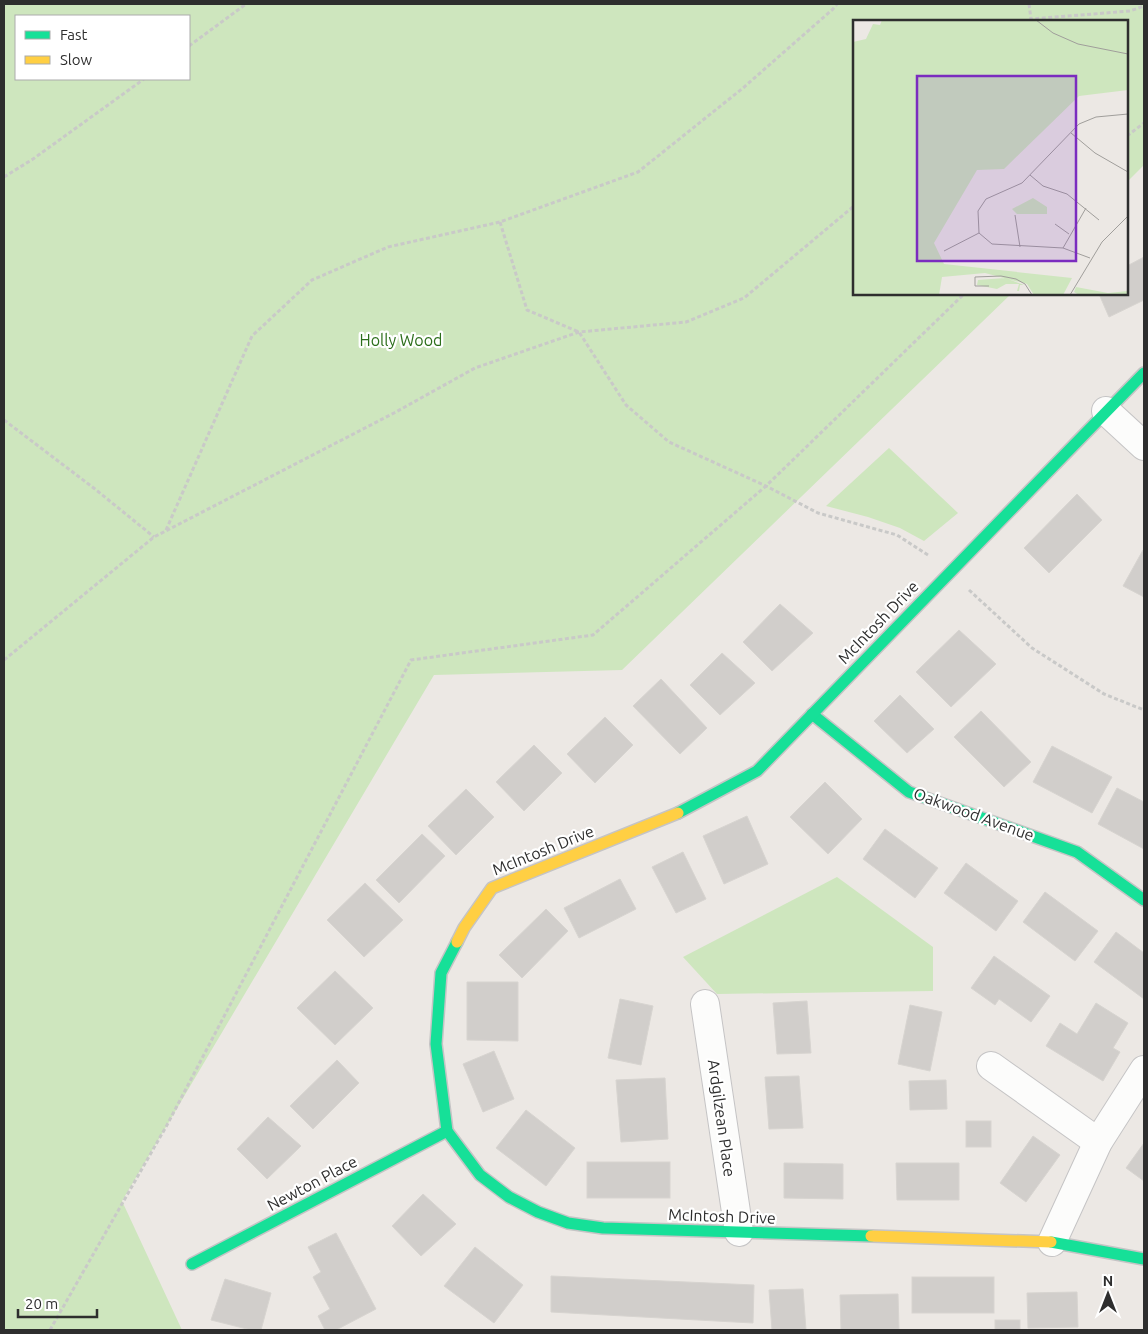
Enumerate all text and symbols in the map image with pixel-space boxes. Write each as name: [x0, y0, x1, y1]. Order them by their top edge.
legend: [15, 15, 190, 80]
inset map: [853, 20, 1128, 295]
text: Fast: [60, 26, 88, 43]
text: Slow: [60, 51, 93, 68]
park label: Holly Wood: [360, 331, 442, 349]
street label: McIntosh Drive: [834, 577, 922, 667]
street label: Oakwood Avenue: [911, 784, 1037, 844]
street label: McIntosh Drive: [490, 821, 596, 879]
street label: Ardgilzean Place: [705, 1058, 739, 1178]
street label: Newton Place: [264, 1152, 360, 1214]
street label: McIntosh Drive: [668, 1205, 776, 1227]
north arrow: [1083, 1269, 1133, 1319]
text: N: [1103, 1273, 1113, 1289]
scale bar: [18, 1286, 96, 1318]
text: 20 m: [25, 1295, 58, 1312]

